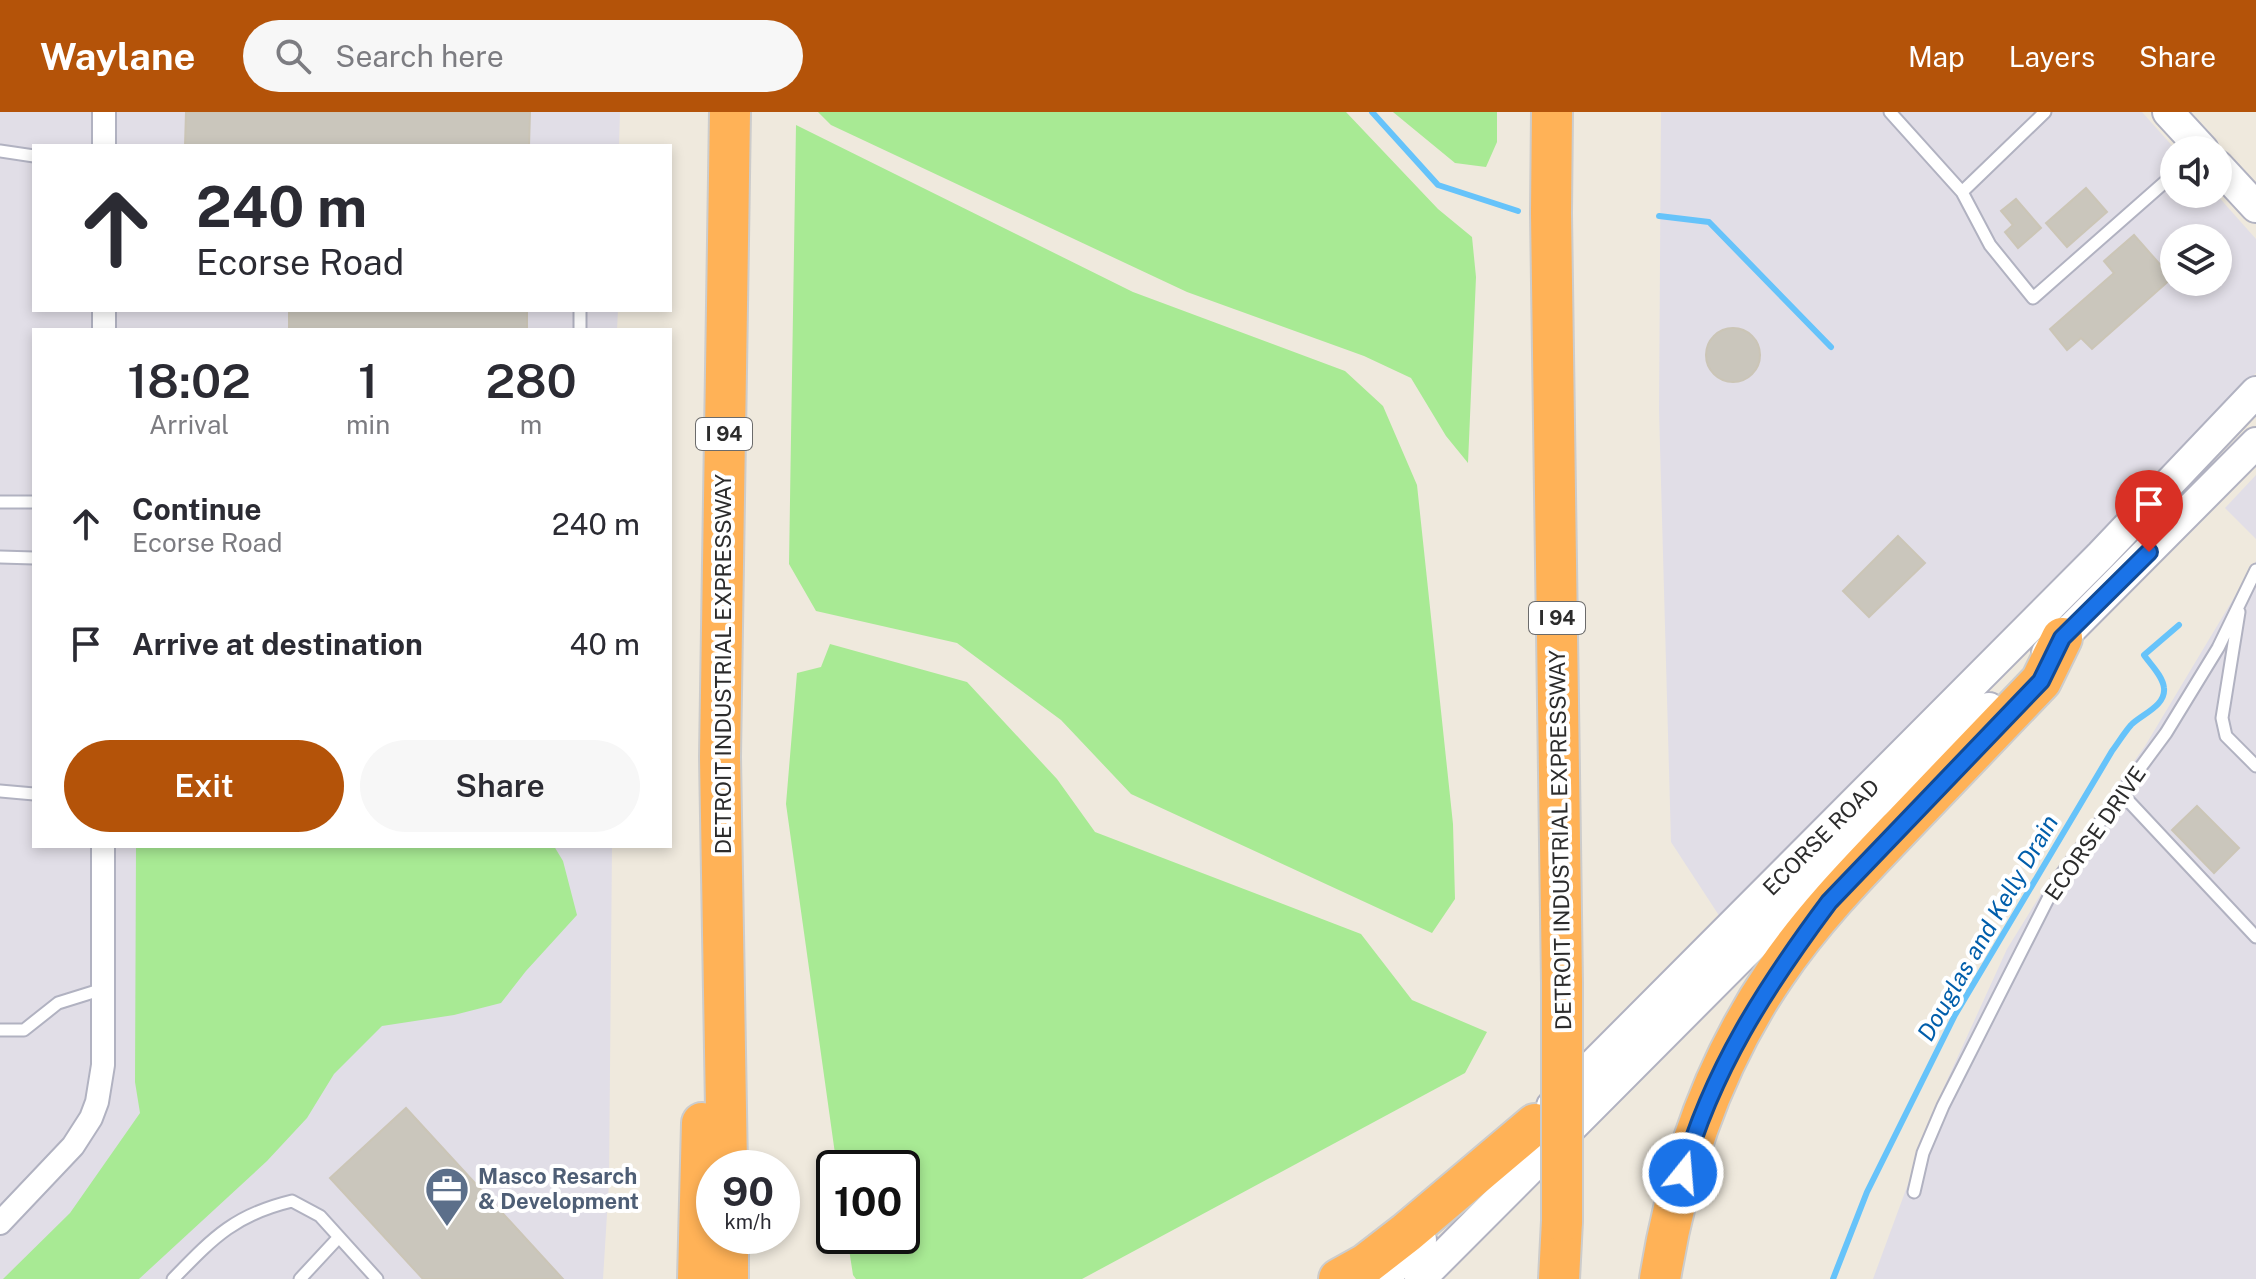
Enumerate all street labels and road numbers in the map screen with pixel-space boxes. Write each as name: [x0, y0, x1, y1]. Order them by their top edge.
road number: I 94: [696, 418, 752, 450]
street label: DETROIT INDUSTRIAL EXPRESSWAY: [710, 473, 736, 854]
road number: I 94: [1529, 602, 1585, 634]
street label: DETROIT INDUSTRIAL EXPRESSWAY: [1544, 649, 1576, 1030]
street label: ECORSE DRIVE: [2039, 761, 2151, 905]
street label: ECORSE ROAD: [1757, 773, 1885, 901]

